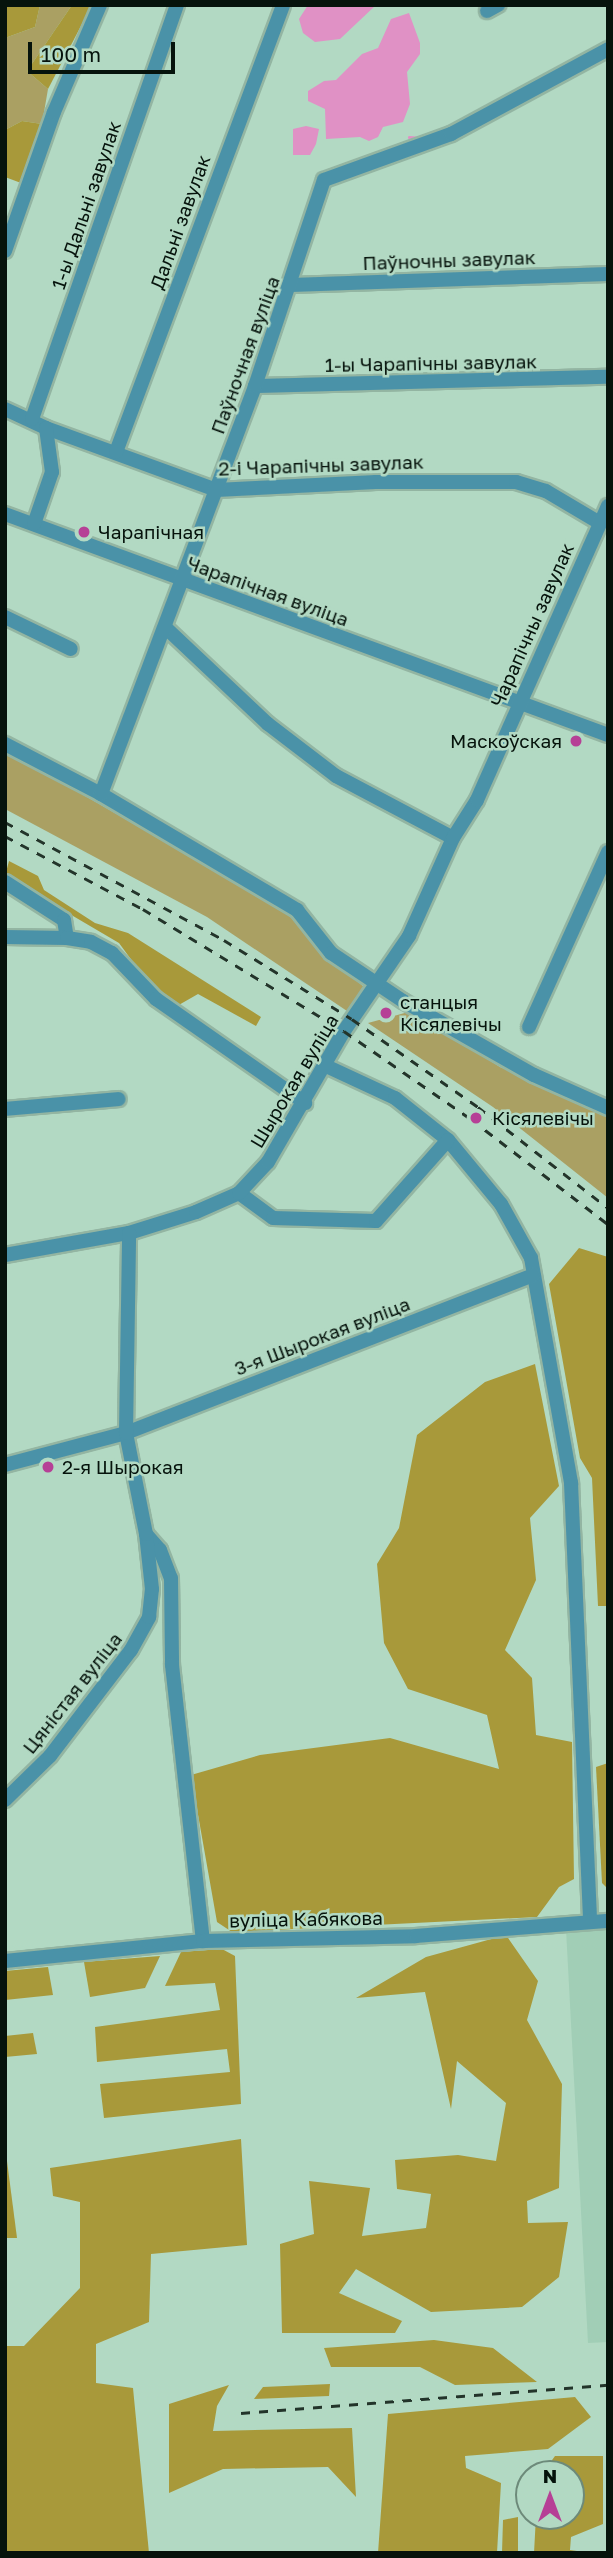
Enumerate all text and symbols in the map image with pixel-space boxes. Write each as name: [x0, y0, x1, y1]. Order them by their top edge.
scale bar: [32, 28, 178, 72]
text: 100 m: [41, 41, 101, 67]
street label: 1-ы Дальні завулак: [47, 118, 125, 292]
street label: Дальні завулак: [145, 152, 215, 292]
street label: Паўночны завулак: [362, 246, 536, 274]
street label: Паўночная вуліца: [206, 273, 284, 437]
street label: 1-ы Чарапічны завулак: [325, 350, 537, 376]
street label: 2-і Чарапічны завулак: [218, 450, 424, 480]
place label: Чарапічная: [98, 521, 204, 543]
marker: Чарапічная: [76, 524, 92, 540]
street label: Чарапічны завулак: [486, 539, 578, 711]
street label: Чарапічная вуліца: [184, 551, 352, 631]
place label: Маскоўская: [450, 730, 562, 752]
marker: Маскоўская: [568, 733, 584, 749]
place label: станцыя Кісялевічы: [400, 991, 502, 1035]
marker: станцыя Кісялевічы: [378, 1005, 394, 1021]
street label: Шырокая вуліца: [245, 1010, 343, 1152]
place label: Кісялевічы: [492, 1107, 594, 1129]
marker: Кісялевічы: [466, 1108, 486, 1128]
street label: 3-я Шырокая вуліца: [231, 1292, 413, 1380]
place label: 2-я Шырокая: [62, 1456, 184, 1478]
marker: 2-я Шырокая: [40, 1459, 56, 1475]
street label: Цяністая вуліца: [18, 1628, 126, 1758]
street label: вуліца Кабякова: [229, 1906, 383, 1932]
north arrow: [515, 2460, 585, 2530]
text: N: [543, 2464, 557, 2487]

